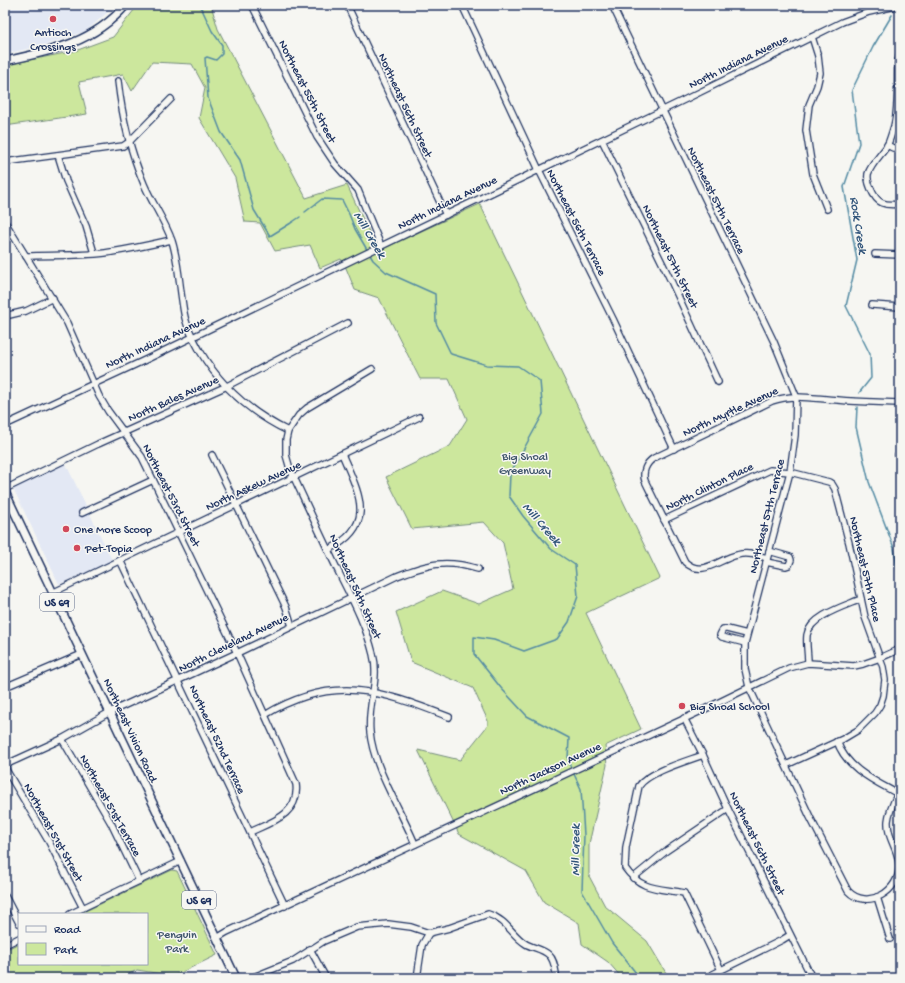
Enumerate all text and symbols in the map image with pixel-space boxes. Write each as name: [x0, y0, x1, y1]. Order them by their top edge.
marker: Antioch Crossings: [48, 14, 58, 24]
place label: Antioch Crossings: [30, 27, 76, 55]
street label: North Indiana Avenue: [687, 32, 792, 93]
street label: Northeast 55th Street: [274, 38, 339, 147]
street label: Northeast 56th Street: [374, 52, 435, 161]
street label: Northeast 57th Terrace: [683, 145, 748, 258]
street label: Northeast 56th Terrace: [542, 167, 608, 279]
street label: North Indiana Avenue: [396, 173, 501, 234]
water label: Rock Creek: [846, 196, 870, 256]
street label: Northeast 57th Street: [638, 203, 701, 312]
water label: Mill Creek: [349, 209, 389, 262]
street label: North Indiana Avenue: [104, 314, 209, 373]
street label: North Bales Avenue: [126, 373, 222, 426]
street label: North Myrtle Avenue: [681, 384, 781, 441]
street label: Northeast 53rd Street: [138, 442, 203, 551]
park label: Big Shoal Greenway: [499, 451, 551, 479]
street label: Northeast 57th Terrace: [747, 457, 789, 575]
street label: North Askew Avenue: [204, 458, 305, 515]
street label: North Clinton Place: [664, 460, 757, 515]
water label: Mill Creek: [519, 500, 564, 550]
street label: Northeast 57th Place: [845, 515, 883, 624]
marker: One More Scoop: [61, 524, 71, 534]
place label: One More Scoop: [74, 524, 152, 538]
street label: Northeast 54th Street: [325, 532, 384, 642]
marker: Pet-Topia: [72, 543, 82, 553]
place label: Pet-Topia: [84, 543, 133, 557]
road number: US 69: [40, 593, 74, 611]
street label: North Cleveland Avenue: [177, 611, 292, 676]
street label: Northeast Vivion Road: [99, 677, 160, 786]
street label: Northeast 52nd Terrace: [185, 683, 248, 797]
marker: Big Shoal School: [677, 701, 687, 711]
place label: Big Shoal School: [689, 701, 770, 715]
street label: North Jackson Avenue: [498, 740, 604, 799]
street label: Northeast 51st Terrace: [75, 753, 143, 860]
street label: Northeast 51st Street: [19, 781, 86, 885]
street label: Northeast 56th Street: [725, 790, 788, 899]
water label: Mill Creek: [569, 823, 584, 876]
road number: US 69: [182, 891, 216, 909]
legend: [18, 913, 148, 965]
text: Road: [54, 924, 81, 938]
park label: Penguin Park: [156, 929, 197, 957]
text: Park: [53, 944, 79, 958]

